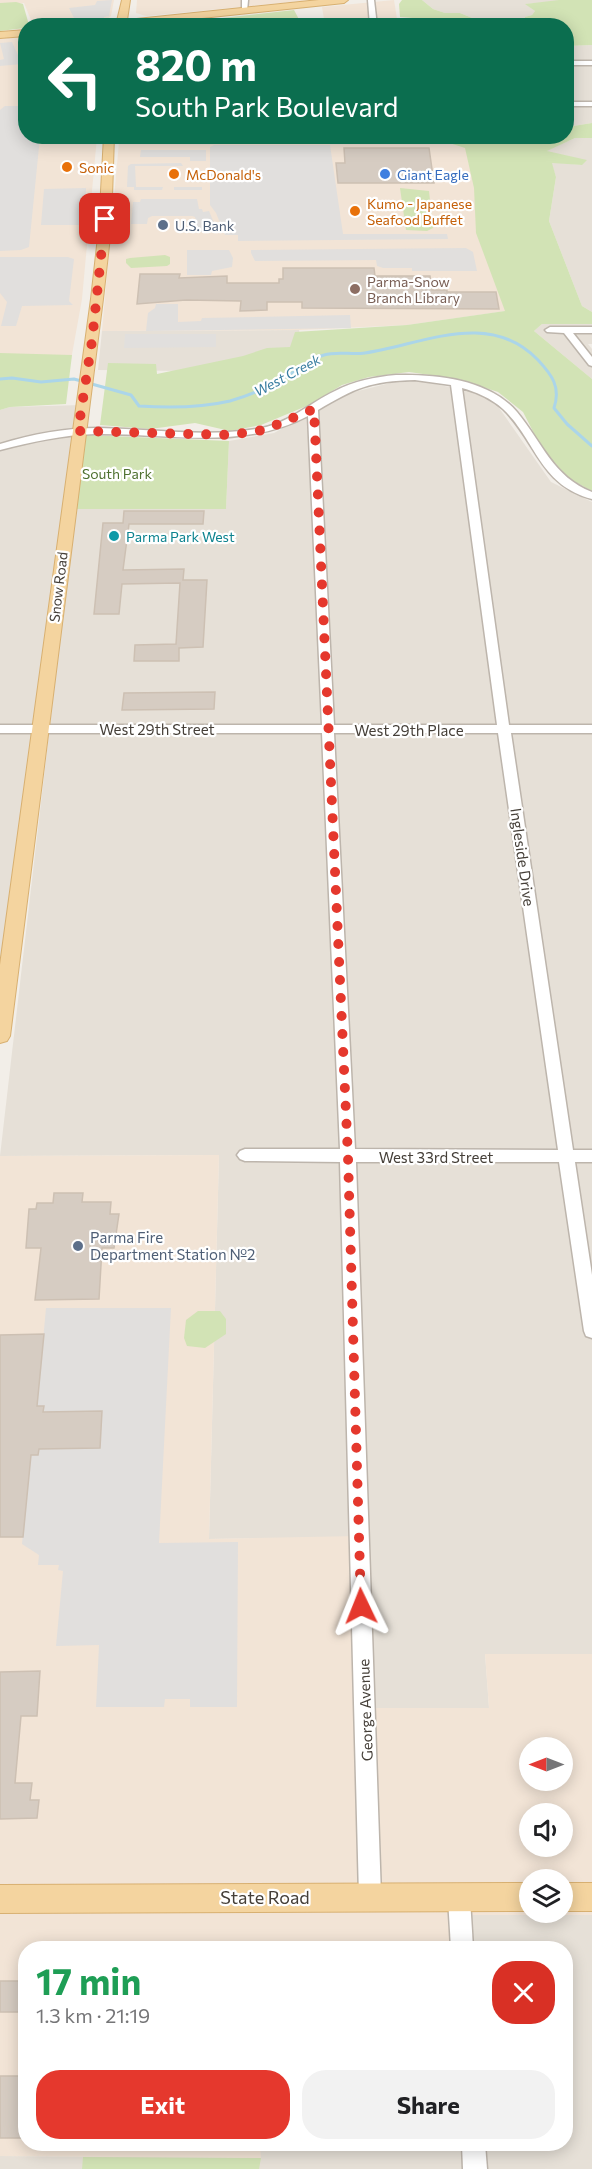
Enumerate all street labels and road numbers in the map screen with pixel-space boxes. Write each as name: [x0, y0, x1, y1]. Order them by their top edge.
street label: Snow Road: [45, 551, 71, 623]
street label: West 29th Street: [99, 720, 215, 738]
street label: West 29th Place: [354, 721, 464, 739]
street label: Ingleside Drive: [507, 807, 539, 907]
street label: West 33rd Street: [379, 1148, 493, 1166]
street label: George Avenue: [354, 1658, 376, 1762]
street label: State Road: [220, 1886, 310, 1908]

